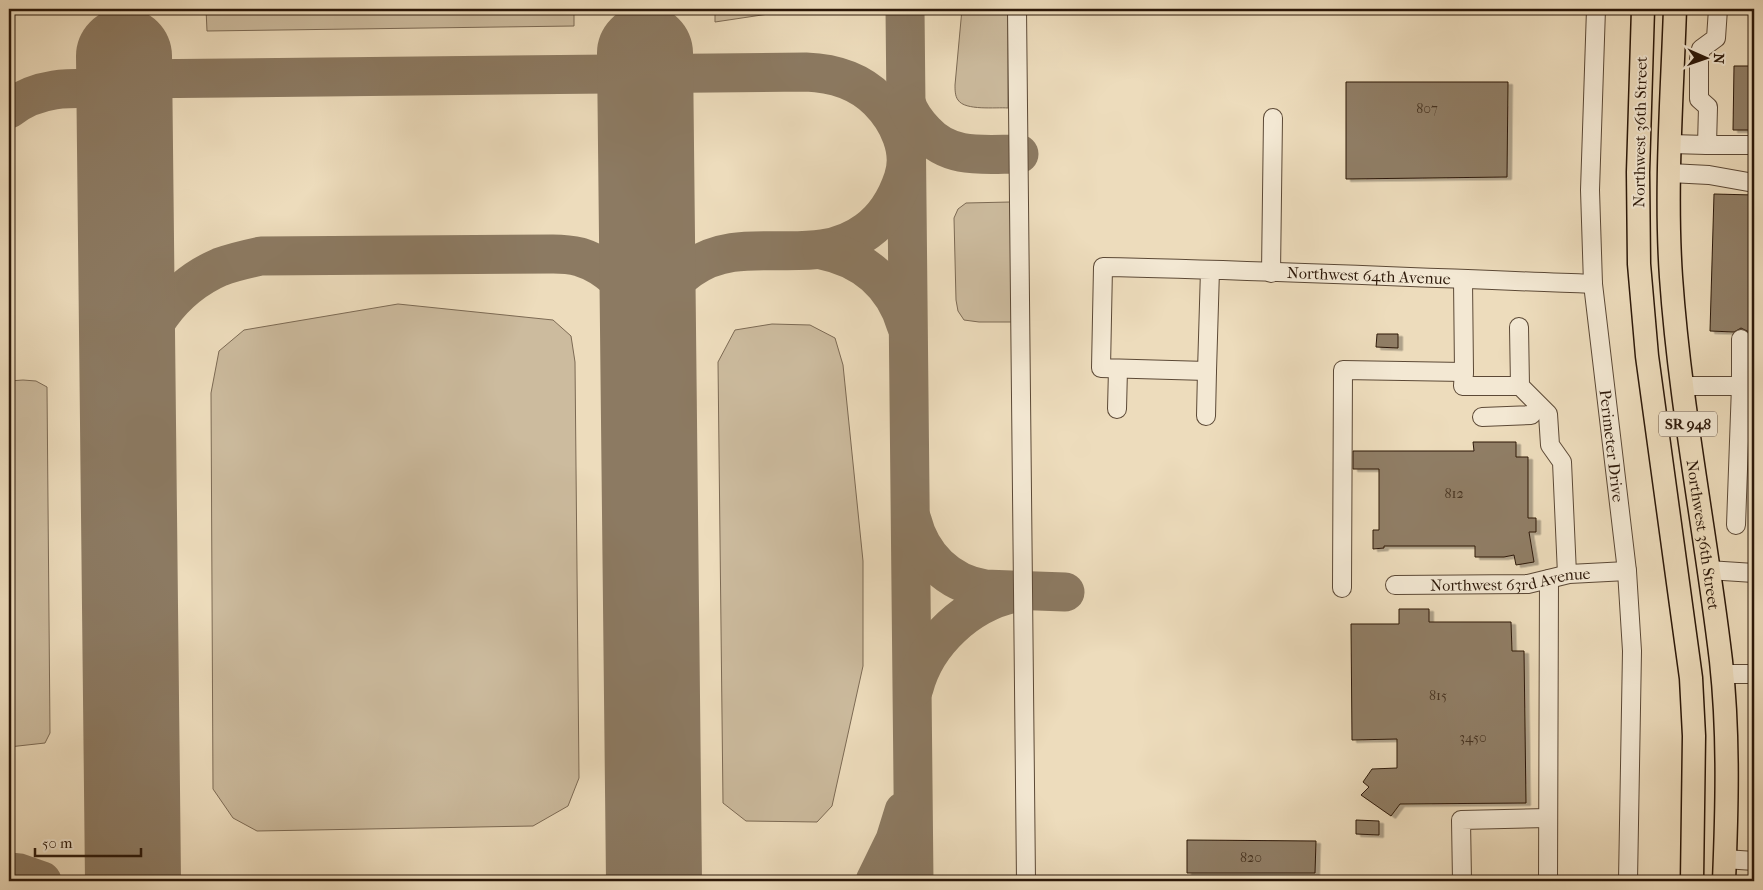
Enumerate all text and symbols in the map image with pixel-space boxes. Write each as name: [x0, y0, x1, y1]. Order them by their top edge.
north arrow: [1680, 32, 1730, 82]
text: N: [1710, 53, 1727, 64]
street label: Northwest 36th Street: [1629, 56, 1651, 208]
house number: 807: [1416, 100, 1438, 117]
street label: Northwest 64th Avenue: [1287, 263, 1451, 288]
street label: Perimeter Drive: [1596, 389, 1628, 503]
road number: SR 948: [1659, 412, 1717, 436]
street label: Northwest 36th Street: [1683, 458, 1724, 611]
house number: 812: [1444, 485, 1464, 502]
street label: Northwest 63rd Avenue: [1430, 563, 1591, 594]
house number: 815: [1429, 687, 1447, 704]
house number: 3450: [1459, 729, 1487, 746]
scale bar: [35, 825, 141, 857]
text: 50 m: [42, 834, 73, 852]
house number: 820: [1240, 849, 1262, 866]

